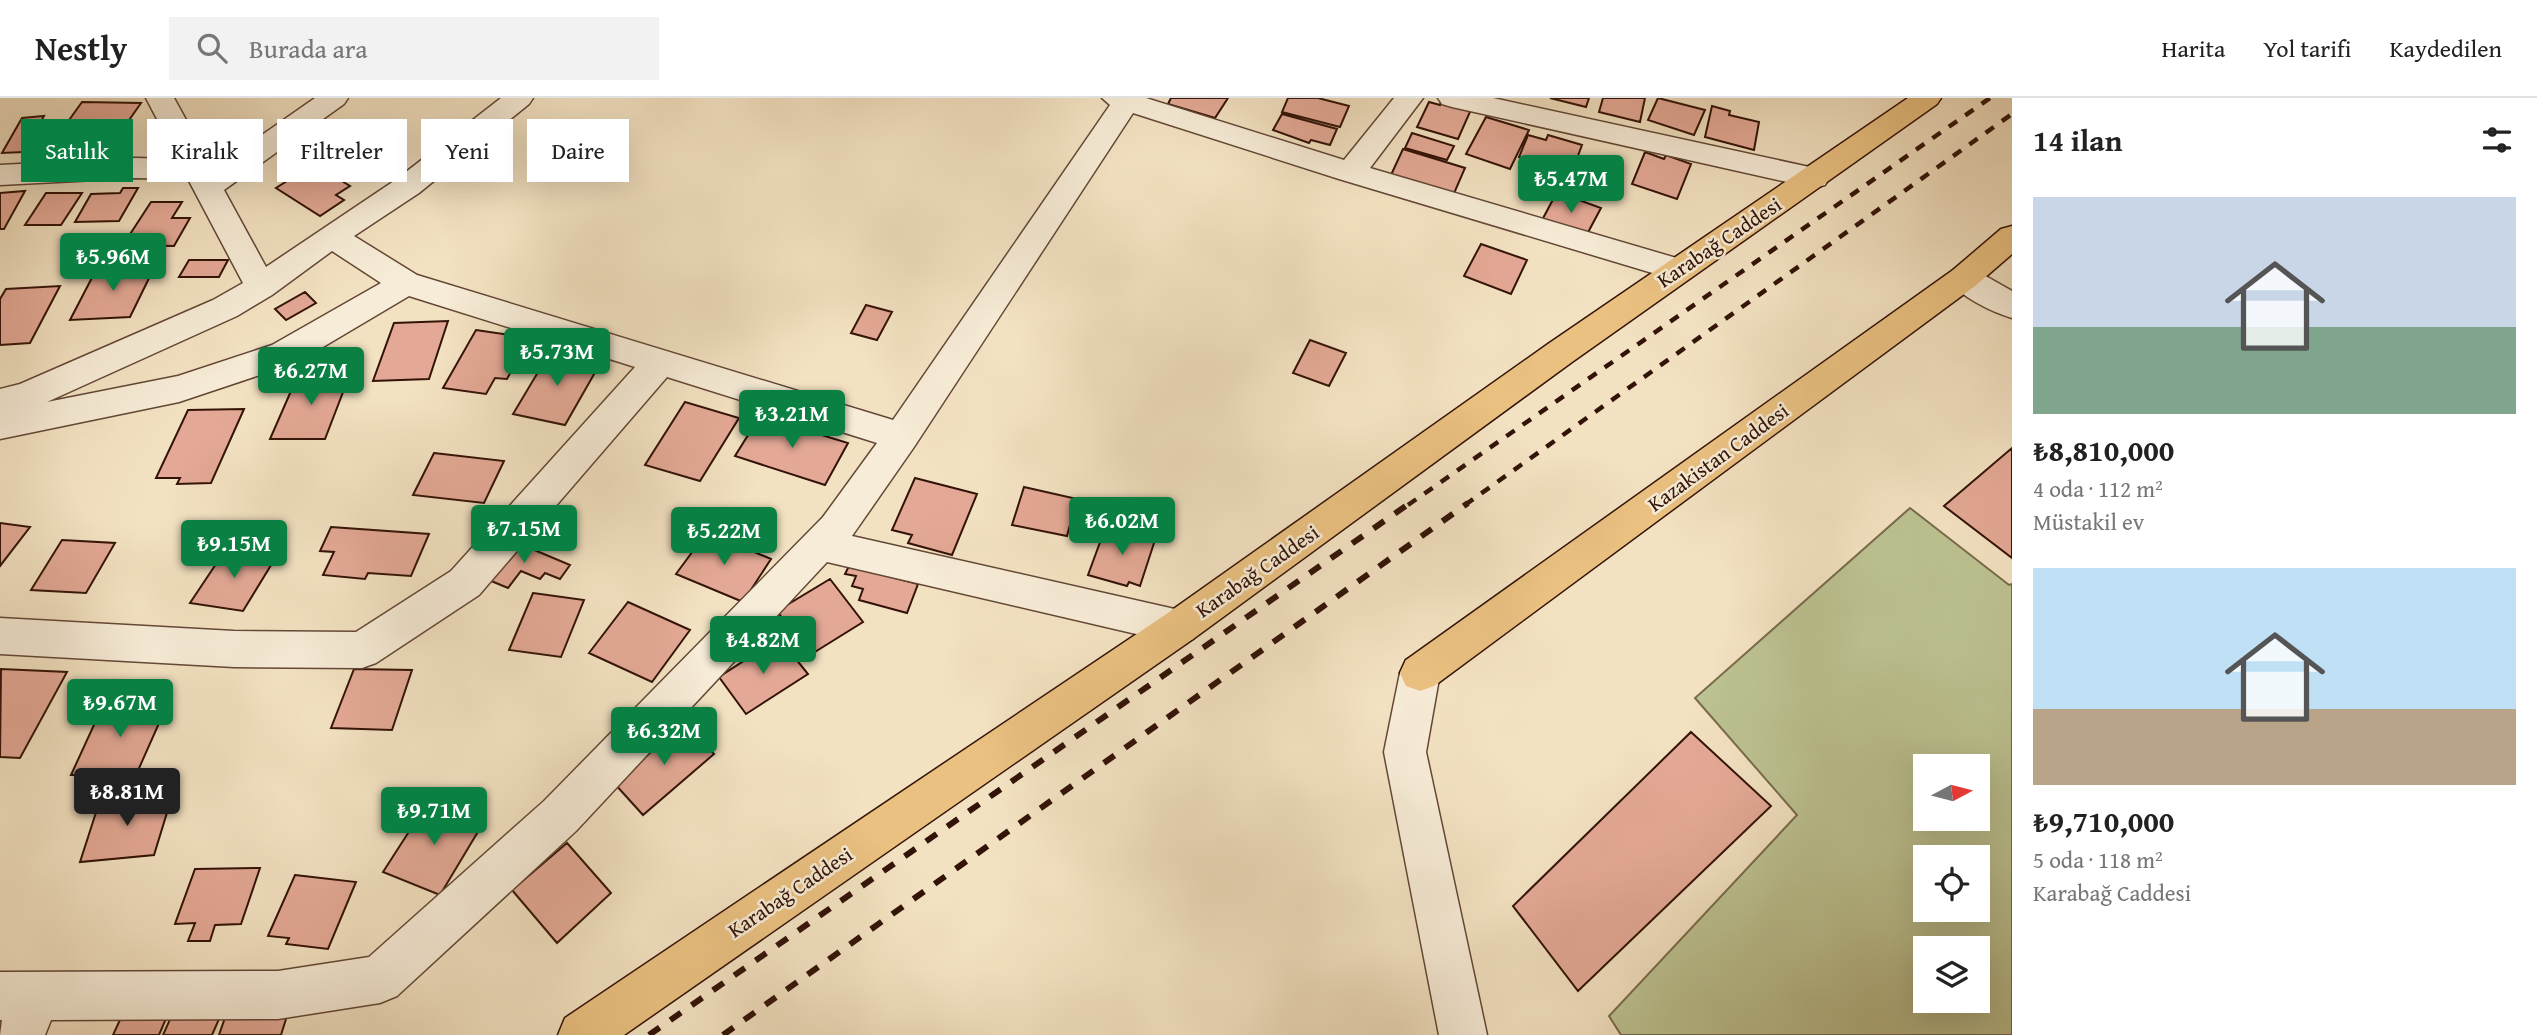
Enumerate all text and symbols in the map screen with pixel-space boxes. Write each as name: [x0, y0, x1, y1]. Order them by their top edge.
search box: [169, 17, 659, 80]
text: Nestly: [35, 24, 127, 72]
icon: search: [193, 29, 231, 67]
text: Burada ara: [249, 29, 368, 68]
text: Harita: [2162, 31, 2225, 66]
text: Yol tarifi: [2263, 31, 2351, 66]
text: Kaydedilen: [2389, 31, 2502, 66]
text: 14 ilan: [2033, 118, 2122, 162]
chip: Satılık: [21, 119, 133, 182]
chip: Kiralık: [147, 119, 263, 182]
chip: Filtreler: [277, 119, 407, 182]
chip: Yeni: [421, 119, 513, 182]
chip: Daire: [527, 119, 629, 182]
icon: filters: [2478, 121, 2516, 159]
pin: ₺5.47M: [1514, 156, 1628, 215]
text: ₺5.47M: [1534, 161, 1608, 194]
street label: Karabağ Caddesi: [1650, 189, 1788, 295]
pin: ₺5.96M: [56, 234, 170, 293]
text: ₺5.96M: [76, 239, 150, 272]
icon: home: [2212, 243, 2338, 369]
pin: ₺5.73M: [500, 328, 614, 388]
text: ₺5.73M: [520, 334, 594, 367]
pin: ₺6.27M: [254, 348, 368, 407]
text: ₺6.27M: [274, 353, 348, 386]
pin: ₺3.21M: [735, 390, 849, 450]
street label: Kazakistan Caddesi: [1641, 395, 1795, 519]
text: ₺3.21M: [755, 396, 829, 429]
text: ₺8,810,000: [2033, 428, 2174, 472]
text: 4 oda · 112 m²: [2033, 472, 2163, 505]
pin: ₺6.02M: [1065, 498, 1179, 557]
text: ₺6.02M: [1085, 503, 1159, 536]
pin: ₺7.15M: [467, 505, 581, 565]
text: Müstakil ev: [2033, 505, 2144, 538]
pin: ₺5.22M: [667, 508, 781, 567]
text: ₺7.15M: [487, 511, 561, 544]
text: ₺5.22M: [687, 513, 761, 546]
street label: Karabağ Caddesi: [1189, 517, 1325, 625]
pin: ₺9.15M: [177, 520, 291, 580]
text: ₺9.15M: [197, 526, 271, 559]
icon: home: [2212, 614, 2338, 740]
pin: ₺4.82M: [706, 616, 820, 676]
text: ₺4.82M: [726, 622, 800, 655]
pin: ₺9.67M: [63, 680, 177, 739]
text: ₺9.67M: [83, 685, 157, 718]
pin: ₺6.32M: [607, 708, 721, 767]
text: ₺6.32M: [627, 713, 701, 746]
north arrow: [1913, 754, 1990, 831]
map controls: [1913, 754, 1990, 1013]
pin: ₺8.81M: [70, 768, 184, 828]
text: ₺8.81M: [90, 774, 164, 807]
pin: ₺9.71M: [377, 788, 491, 847]
text: ₺9.71M: [397, 793, 471, 826]
text: ₺9,710,000: [2033, 799, 2174, 843]
street label: Karabağ Caddesi: [721, 839, 859, 945]
text: 5 oda · 118 m²: [2033, 843, 2163, 876]
button: locate: [1913, 845, 1990, 922]
text: Karabağ Caddesi: [2033, 876, 2191, 909]
button: layers: [1913, 936, 1990, 1013]

